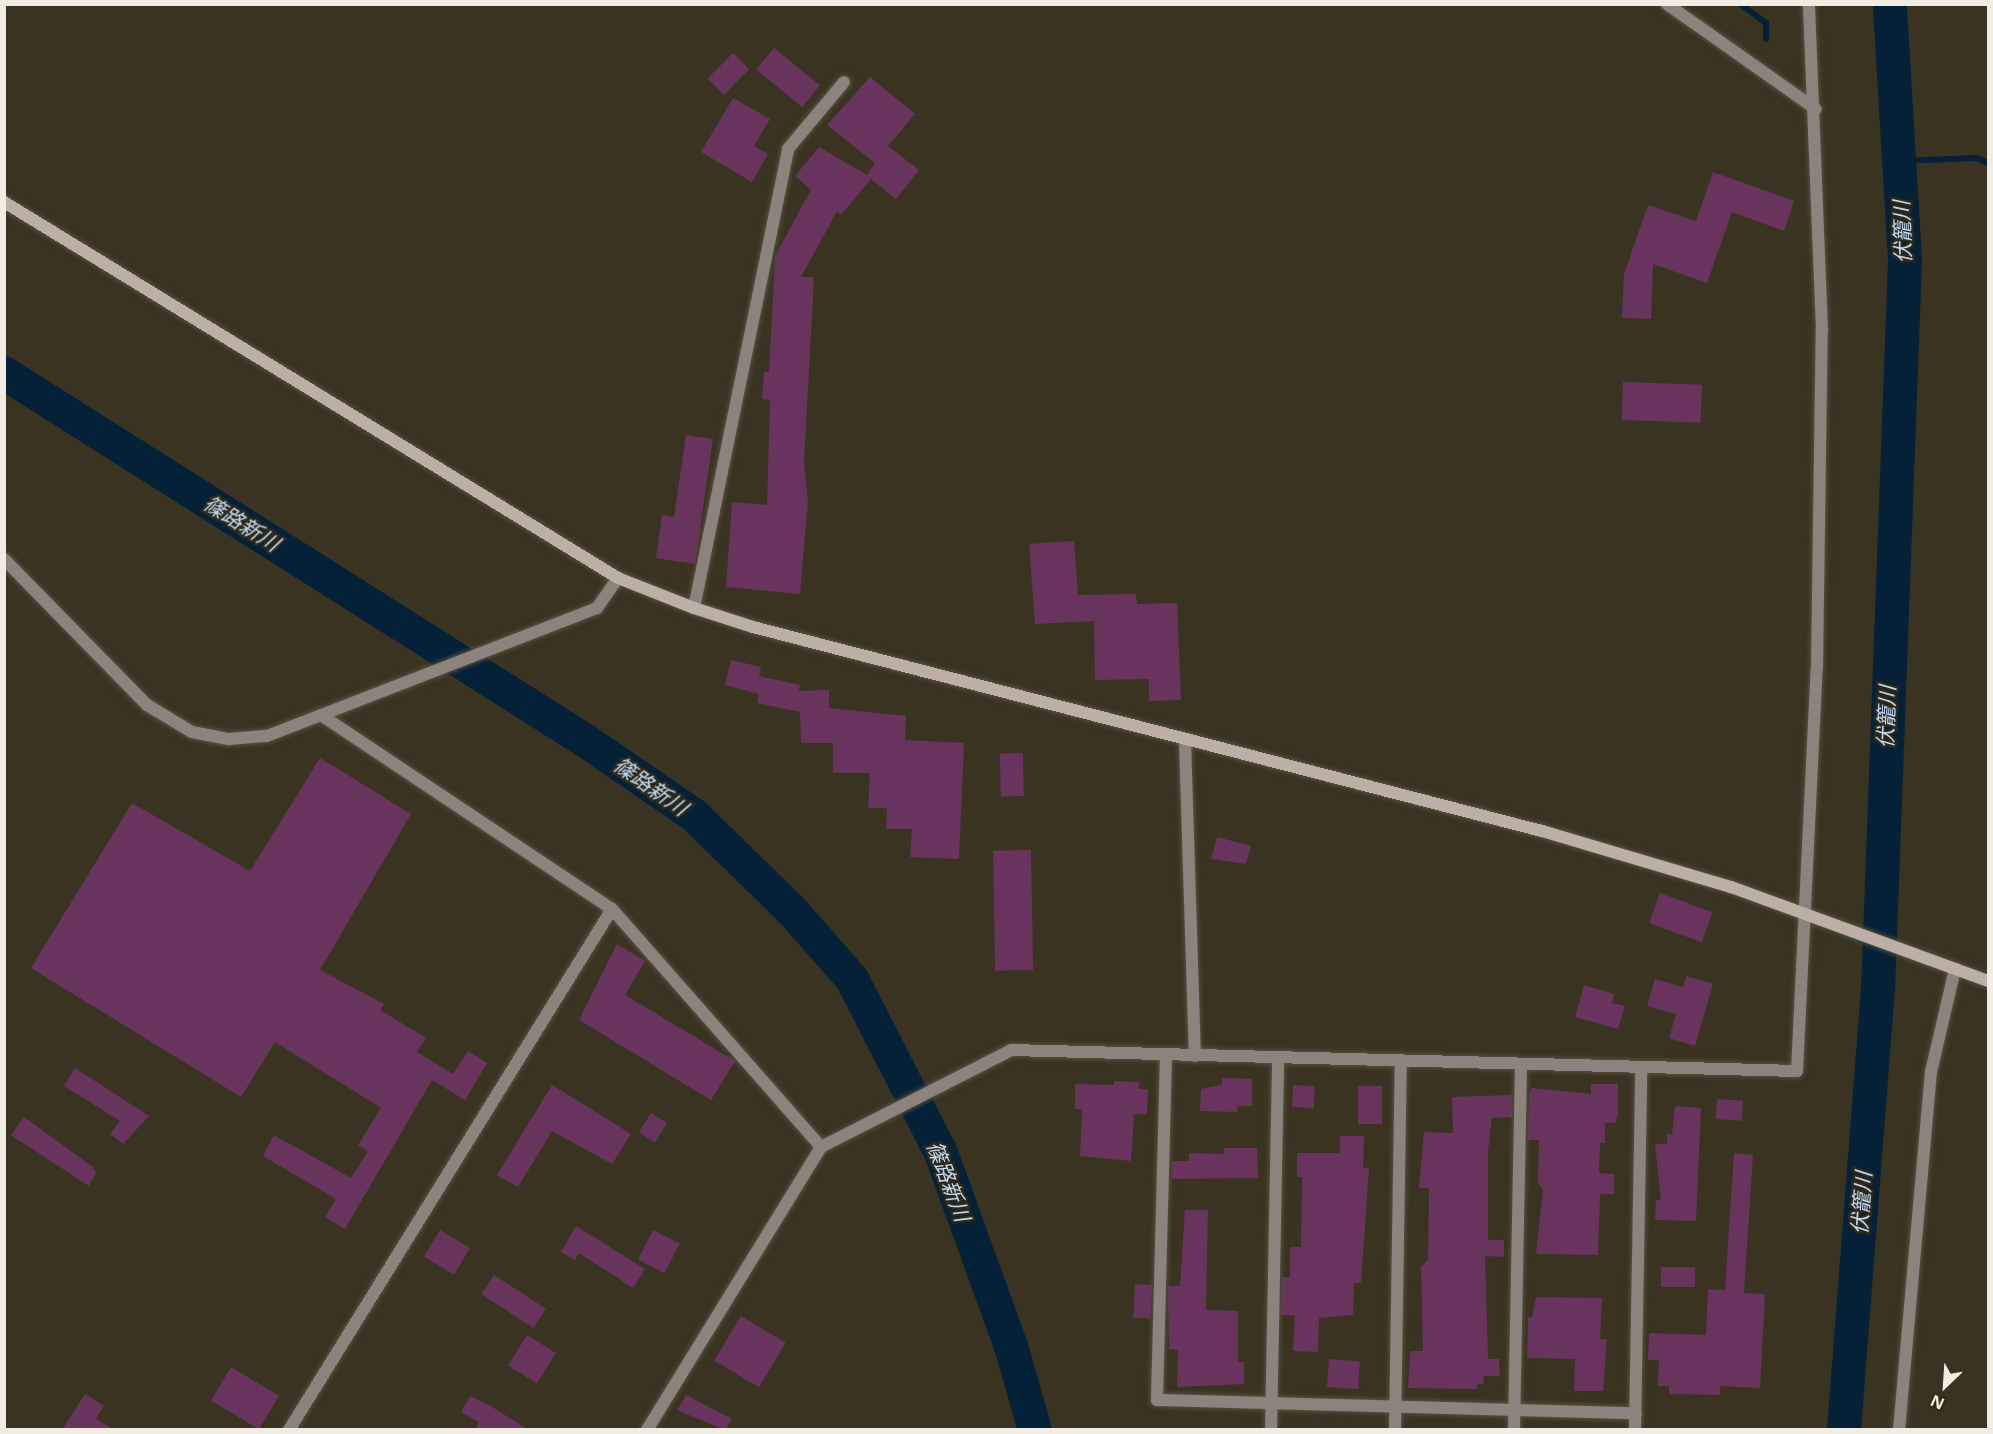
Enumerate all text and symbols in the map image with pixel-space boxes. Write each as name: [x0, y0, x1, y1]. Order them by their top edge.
water label: 伏籠川: [1888, 200, 1916, 264]
water label: 篠路新川: [200, 490, 284, 556]
water label: 伏籠川: [1872, 685, 1900, 749]
water label: 篠路新川: [609, 752, 693, 820]
water label: 篠路新川: [922, 1137, 976, 1225]
water label: 伏籠川: [1846, 1171, 1876, 1235]
north arrow: [1915, 1356, 1975, 1416]
text: N: [1927, 1390, 1948, 1415]

